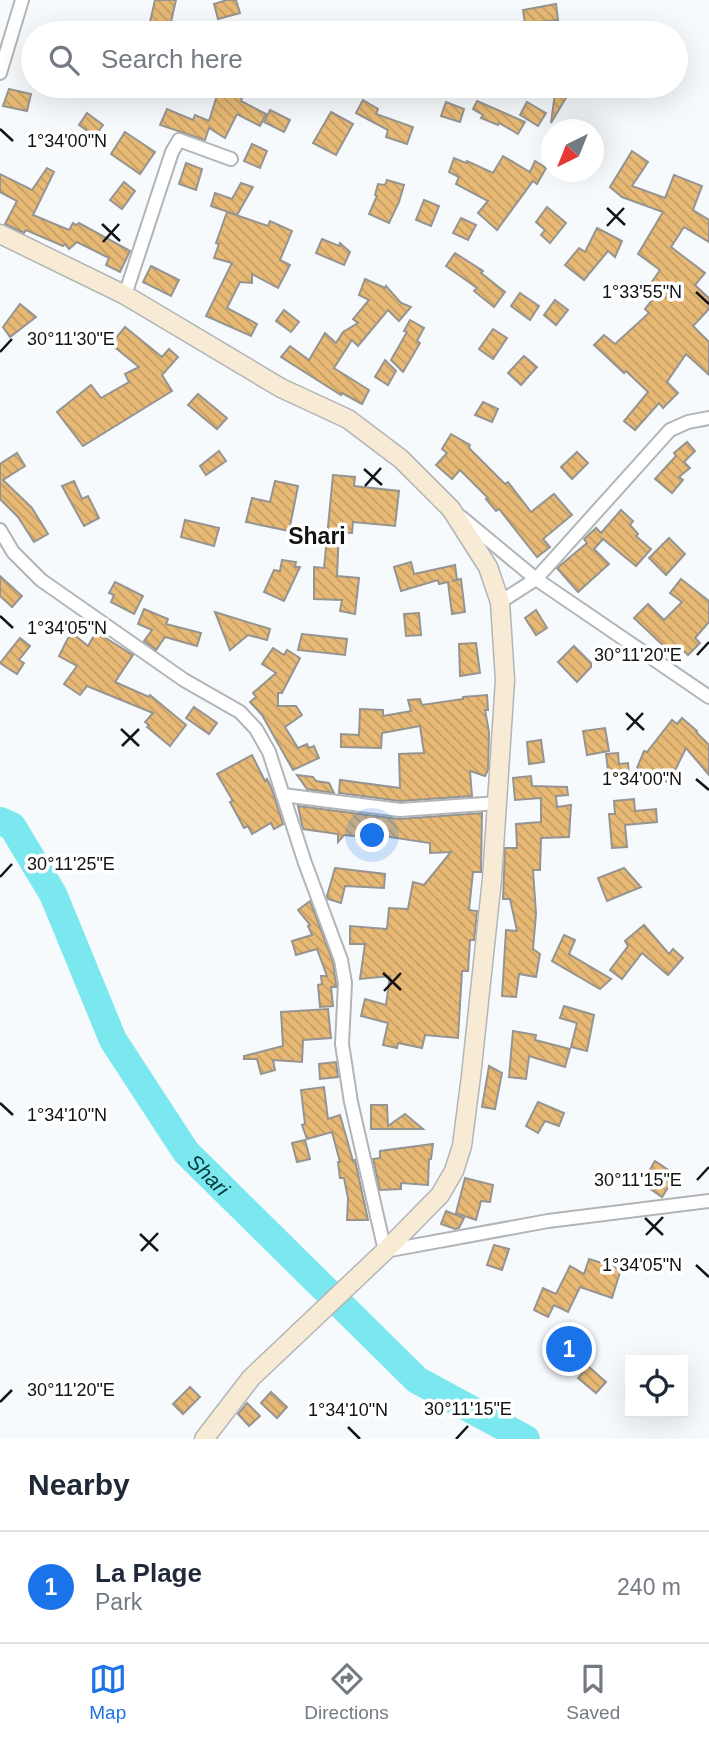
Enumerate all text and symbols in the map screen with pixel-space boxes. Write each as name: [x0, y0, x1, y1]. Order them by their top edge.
search box: [21, 21, 688, 98]
icon: search: [45, 41, 83, 79]
text: Search here: [101, 44, 243, 74]
north arrow: [541, 119, 604, 182]
text: 1°34'00"N: [27, 131, 107, 151]
text: 1°33'55"N: [602, 282, 682, 302]
text: 30°11'30"E: [27, 329, 115, 349]
district label: Shari: [288, 523, 346, 549]
text: 1°34'05"N: [27, 618, 107, 638]
text: 30°11'20"E: [594, 645, 682, 665]
text: 1°34'00"N: [602, 769, 682, 789]
your location: [355, 818, 389, 852]
text: 30°11'25"E: [27, 854, 115, 874]
text: 1°34'10"N: [27, 1105, 107, 1125]
water label: Shari: [183, 1149, 235, 1201]
text: 30°11'15"E: [594, 1170, 682, 1190]
text: 1°34'05"N: [602, 1255, 682, 1275]
pin: 1: [546, 1323, 592, 1375]
map controls: [625, 1355, 688, 1418]
button: locate: [625, 1355, 688, 1418]
text: 30°11'20"E: [27, 1380, 115, 1400]
text: 30°11'15"E: [424, 1399, 512, 1419]
text: 1°34'10"N: [308, 1400, 388, 1420]
text: Nearby: [28, 1468, 130, 1501]
text: La Plage: [95, 1558, 202, 1588]
text: 1: [45, 1574, 57, 1600]
text: 240 m: [617, 1574, 681, 1600]
text: Park: [95, 1589, 142, 1615]
tab: Map: [89, 1660, 127, 1724]
tab: Directions: [304, 1660, 389, 1724]
tab: Saved: [566, 1660, 620, 1724]

